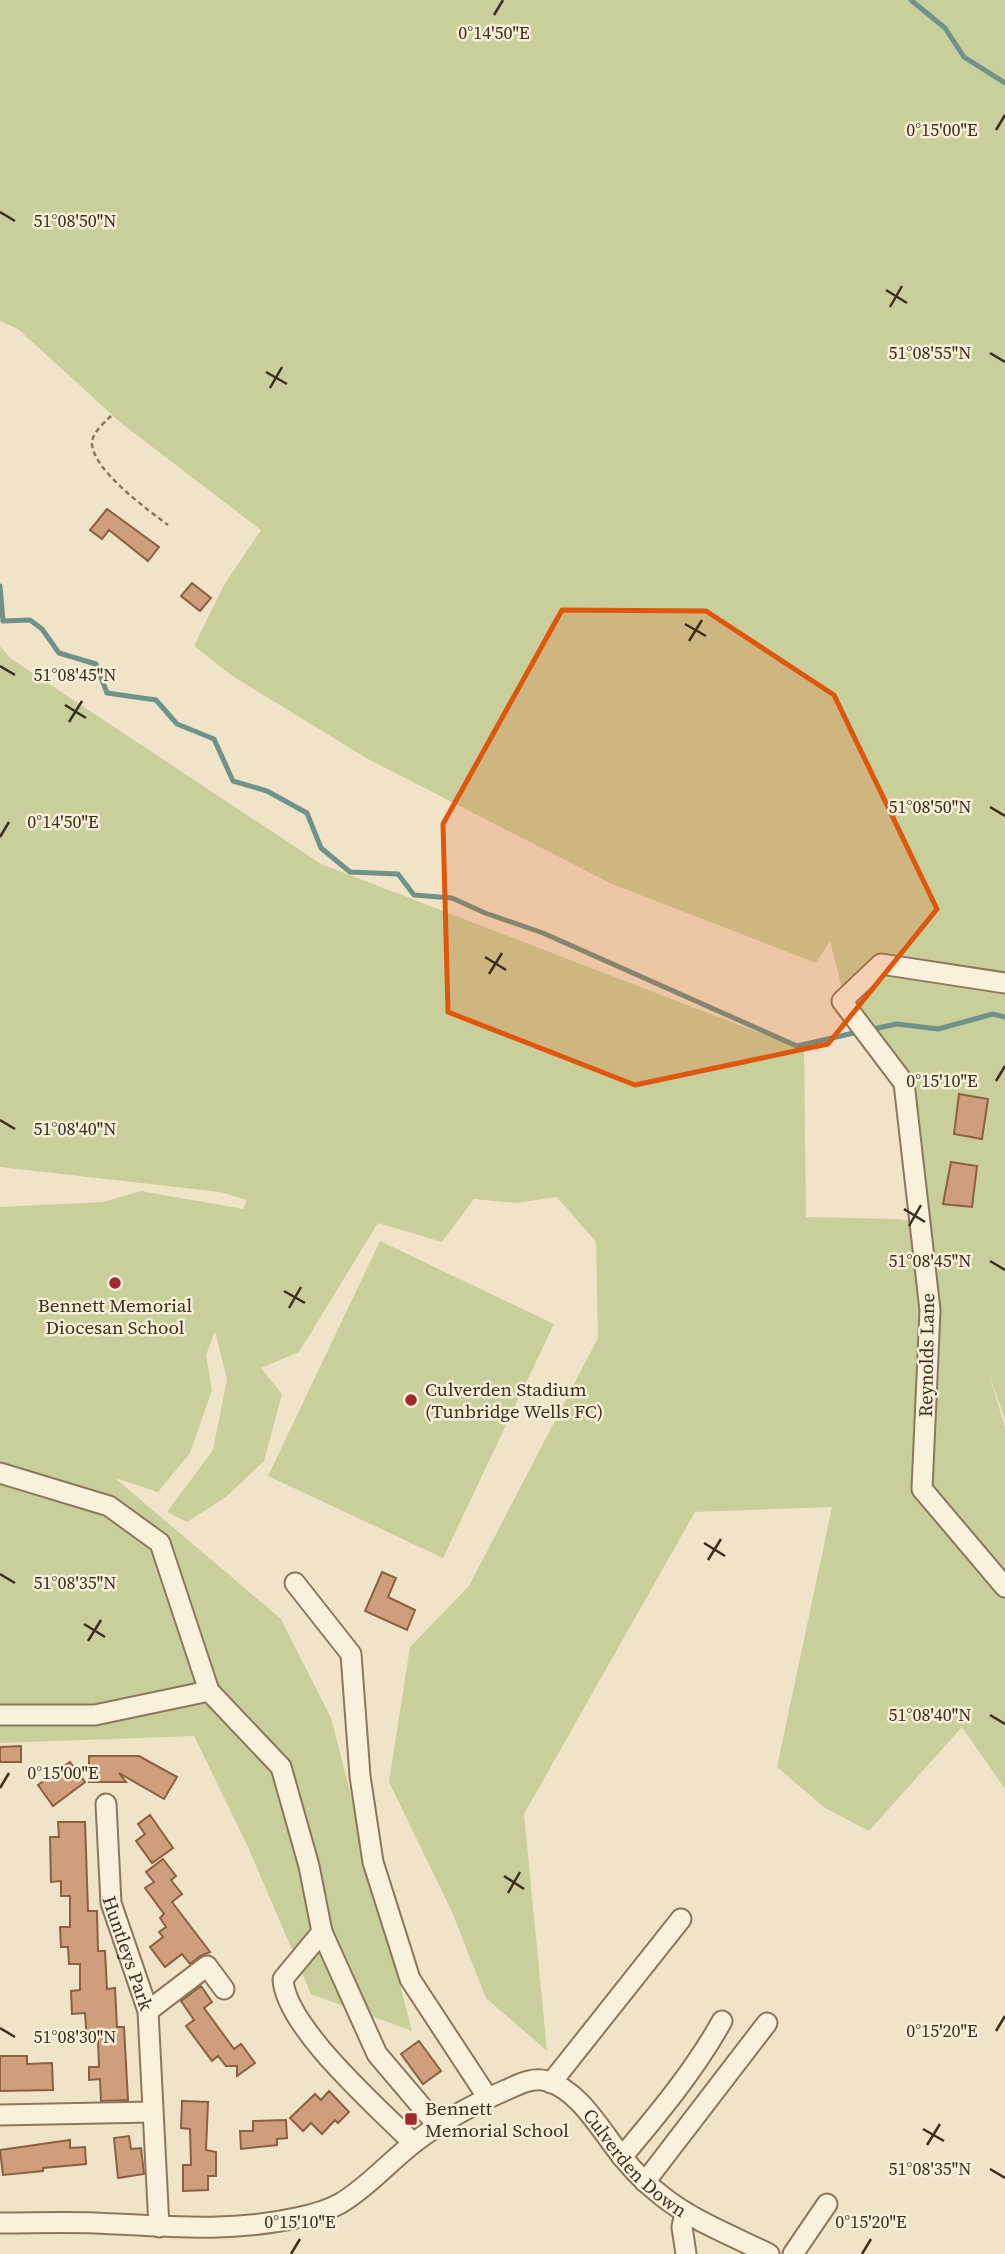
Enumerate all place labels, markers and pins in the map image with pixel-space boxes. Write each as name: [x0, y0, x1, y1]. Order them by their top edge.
marker: Bennett Memorial Diocesan School: [107, 1275, 123, 1291]
place label: Bennett Memorial Diocesan School: [38, 1292, 193, 1340]
place label: Culverden Stadium (Tunbridge Wells FC): [425, 1376, 603, 1424]
marker: Culverden Stadium (Tunbridge Wells FC): [403, 1392, 419, 1408]
place label: Bennett Memorial School: [425, 2095, 569, 2143]
marker: Bennett Memorial School: [403, 2111, 419, 2127]

